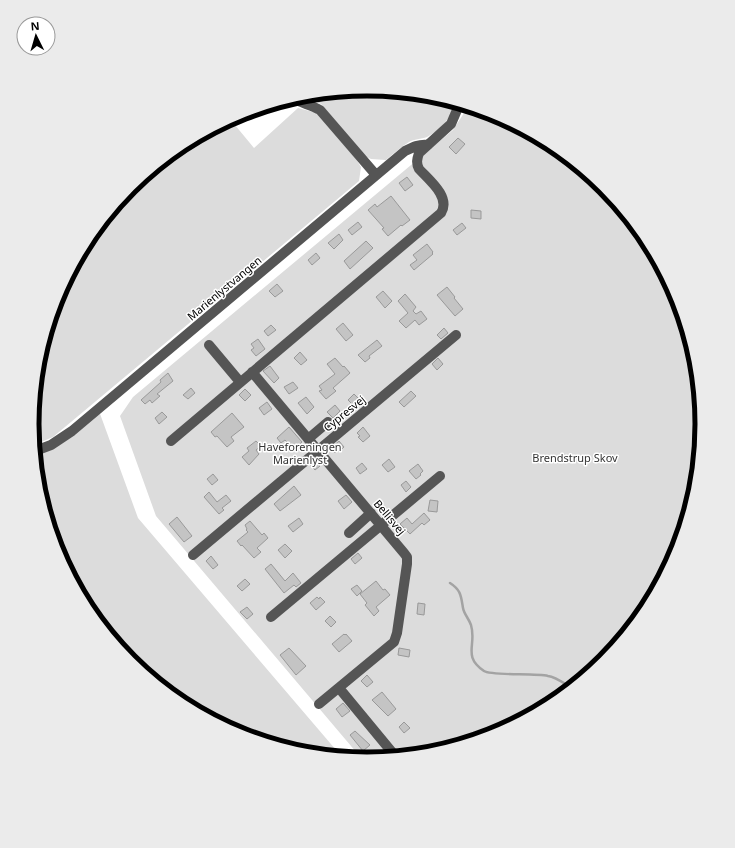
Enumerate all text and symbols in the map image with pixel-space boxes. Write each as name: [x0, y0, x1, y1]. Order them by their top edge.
north arrow: [16, 16, 56, 56]
text: N: [30, 18, 40, 33]
street label: Marienlystvangen: [184, 253, 264, 323]
street label: Cypresvej: [320, 392, 368, 434]
park label: Haveforeningen Marienlyst: [258, 439, 342, 467]
park label: Brendstrup Skov: [532, 450, 618, 465]
street label: Bellisvej: [371, 496, 409, 538]

